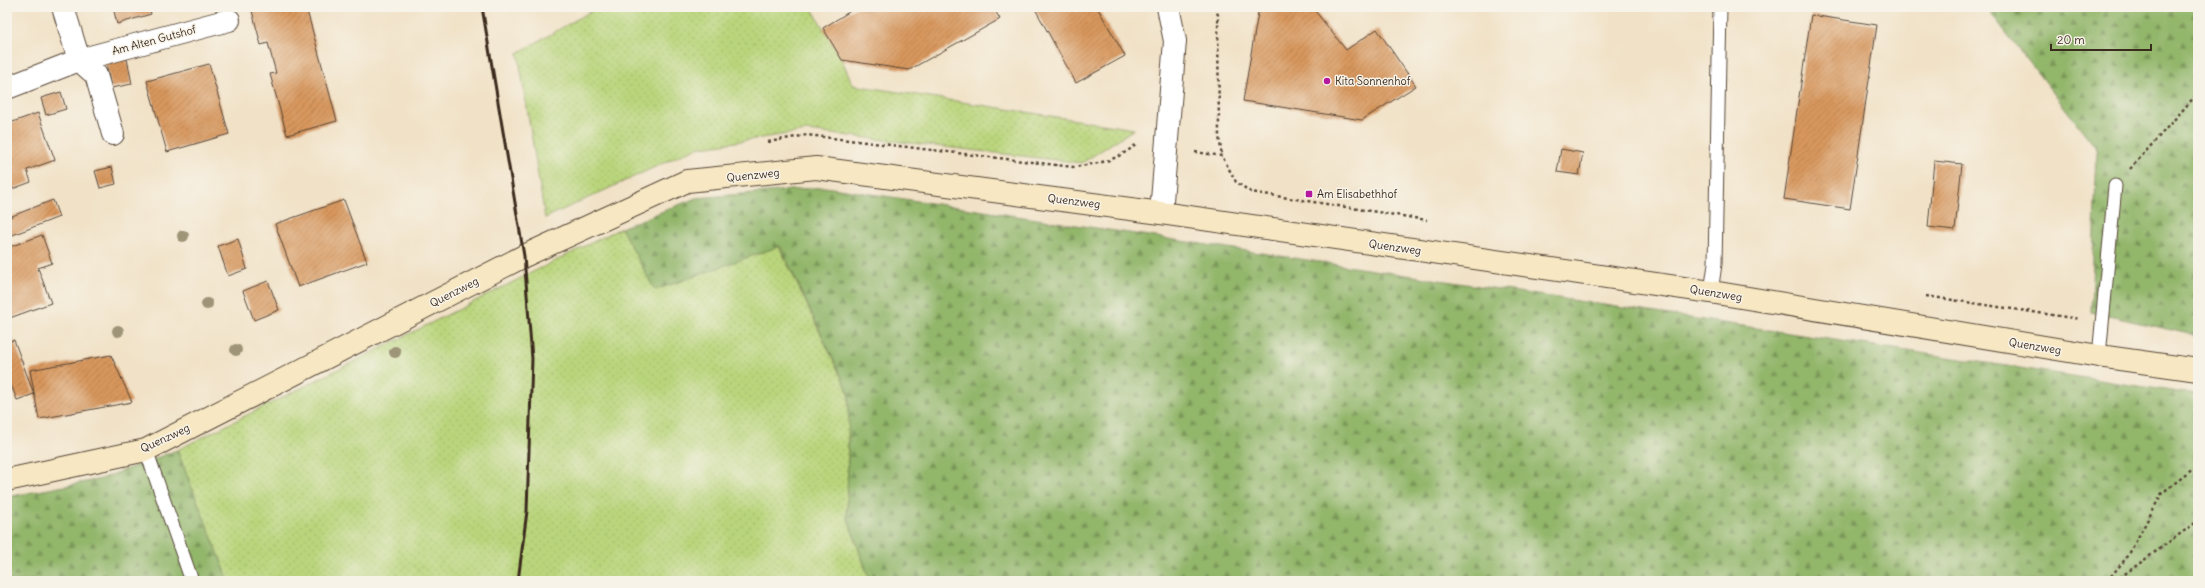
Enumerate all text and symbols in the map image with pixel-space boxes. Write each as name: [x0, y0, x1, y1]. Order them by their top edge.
street label: Am Alten Gutshof: [110, 22, 198, 58]
scale bar: [2051, 26, 2151, 52]
text: 20 m: [2057, 32, 2085, 47]
place label: Kita Sonnenhof: [1335, 74, 1411, 88]
marker: Kita Sonnenhof: [1322, 76, 1332, 86]
street label: Quenzweg: [726, 165, 780, 185]
place label: Am Elisabethhof: [1317, 187, 1398, 201]
marker: Am Elisabethhof: [1304, 189, 1314, 199]
street label: Quenzweg: [1047, 191, 1101, 211]
street label: Quenzweg: [1368, 236, 1422, 258]
street label: Quenzweg: [427, 274, 481, 310]
street label: Quenzweg: [1689, 282, 1743, 304]
street label: Quenzweg: [2008, 335, 2062, 357]
street label: Quenzweg: [138, 420, 192, 456]

